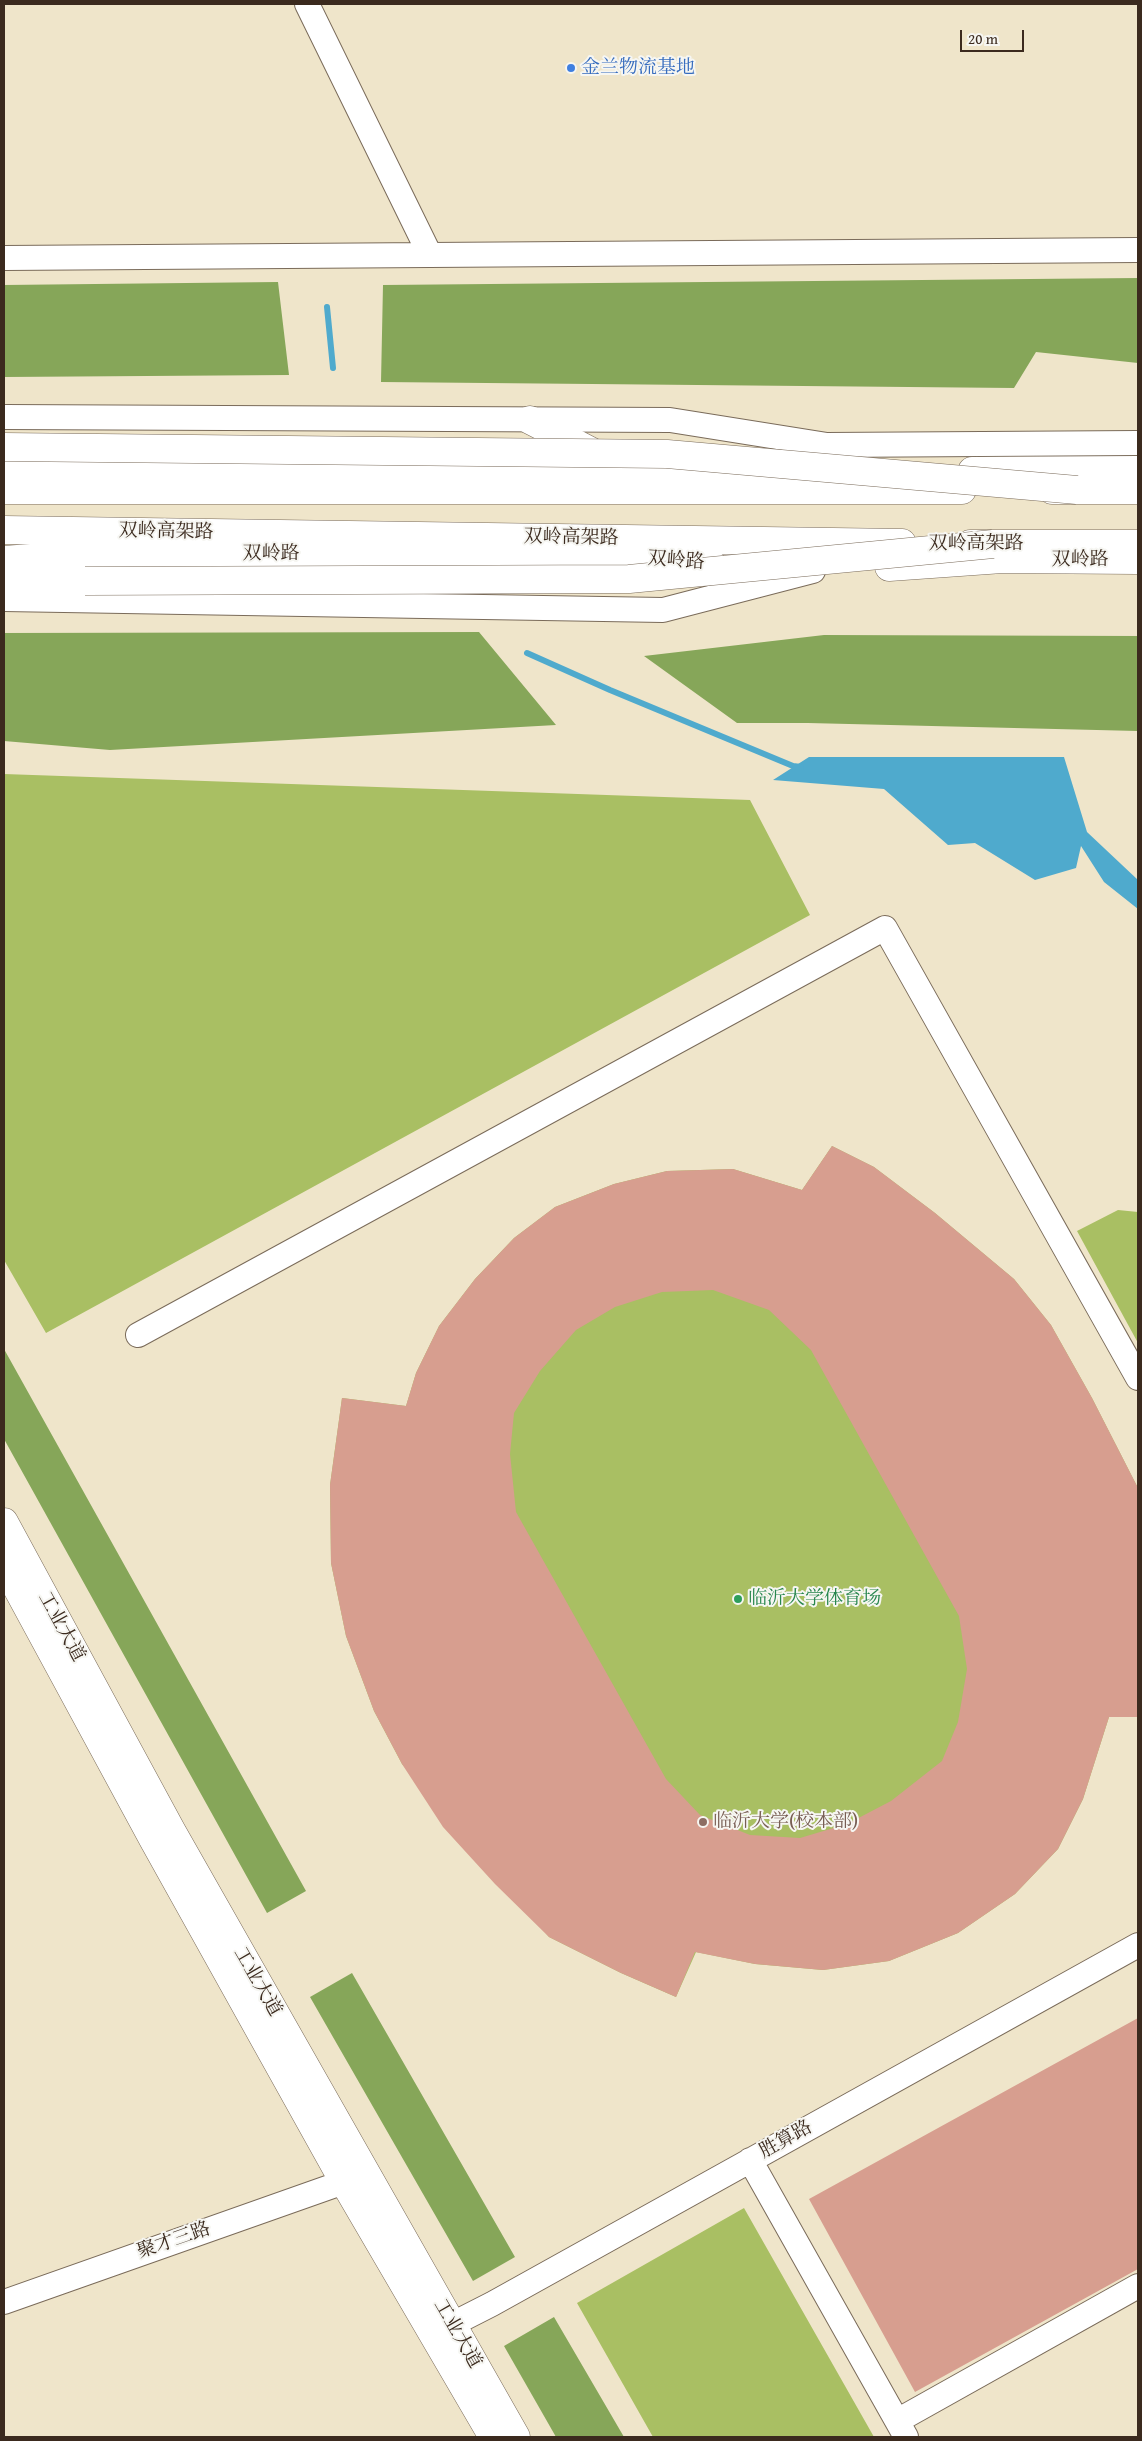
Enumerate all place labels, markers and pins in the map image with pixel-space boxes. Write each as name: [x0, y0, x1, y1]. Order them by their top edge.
place label: 金兰物流基地: [581, 57, 695, 79]
marker: 金兰物流基地: [565, 62, 577, 74]
place label: 临沂大学体育场: [748, 1588, 881, 1610]
marker: 临沂大学体育场: [732, 1593, 744, 1605]
place label: 临沂大学(校本部): [713, 1811, 858, 1833]
marker: 临沂大学(校本部): [697, 1816, 709, 1828]

